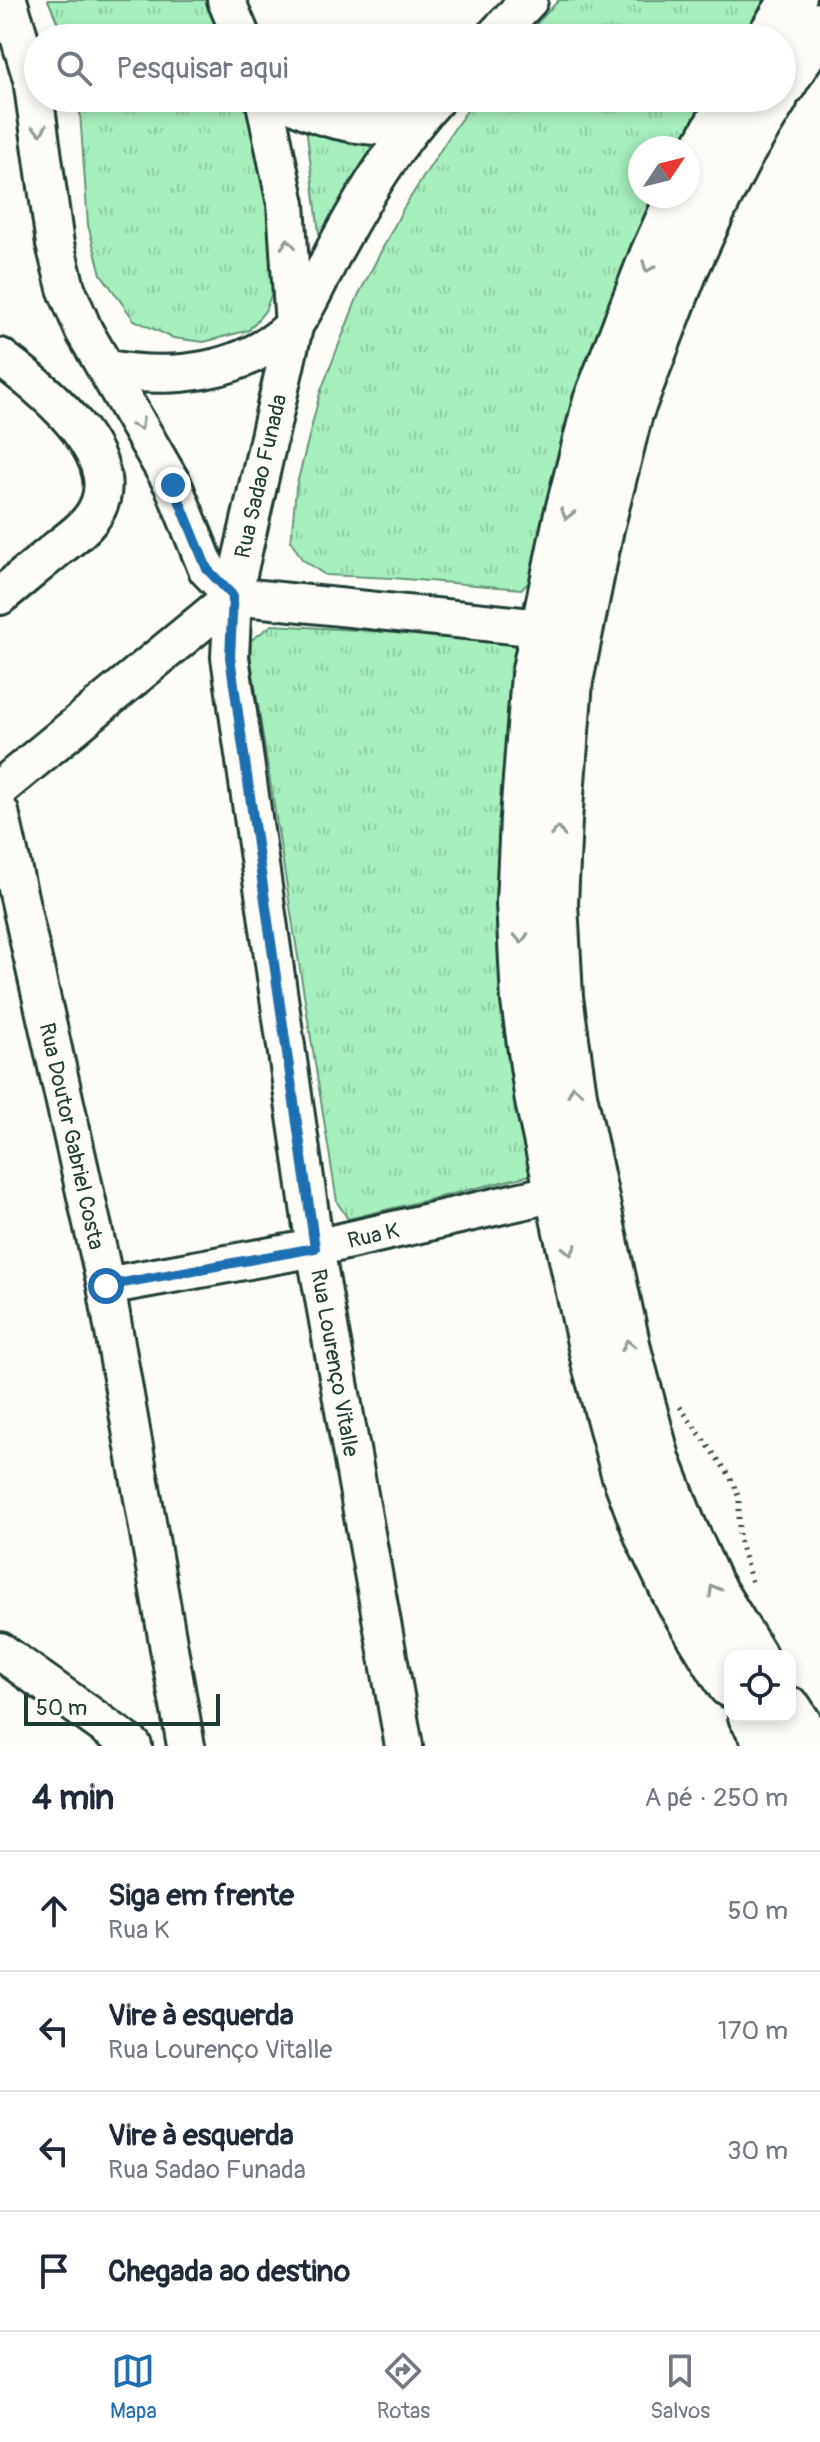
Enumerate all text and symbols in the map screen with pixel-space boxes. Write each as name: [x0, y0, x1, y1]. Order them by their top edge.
search box: [24, 24, 796, 112]
icon: search: [52, 46, 96, 90]
text: Pesquisar aqui: [116, 50, 288, 87]
one-way arrow: [31, 123, 48, 137]
north arrow: [628, 136, 700, 208]
one-way arrow: [280, 237, 297, 250]
one-way arrow: [641, 260, 658, 274]
street label: Rua Sadao Funada: [228, 391, 293, 561]
one-way arrow: [129, 416, 145, 431]
route end: [155, 467, 191, 503]
one-way arrow: [560, 507, 577, 521]
one-way arrow: [550, 825, 567, 838]
one-way arrow: [512, 932, 529, 945]
street label: Rua Doutor Gabriel Costa: [33, 1020, 110, 1252]
one-way arrow: [566, 1084, 583, 1098]
street label: Rua K: [345, 1216, 402, 1255]
one-way arrow: [561, 1242, 578, 1256]
street label: Rua Lourenço Vitalle: [304, 1267, 365, 1459]
route start: [88, 1268, 124, 1304]
one-way arrow: [620, 1339, 637, 1353]
one-way arrow: [708, 1583, 723, 1598]
map controls: [724, 1650, 796, 1722]
button: locate: [724, 1650, 796, 1722]
scale bar: [24, 1690, 220, 1726]
text: 50 m: [36, 1694, 87, 1722]
text: 4 min: [32, 1777, 114, 1820]
text: A pé · 250 m: [645, 1782, 788, 1814]
text: Siga em frente: [108, 1877, 294, 1914]
icon: ahead: [32, 1889, 76, 1933]
text: 50 m: [727, 1895, 788, 1927]
text: Rua K: [108, 1914, 170, 1946]
text: Vire à esquerda: [108, 1997, 294, 2034]
icon: left: [32, 2009, 76, 2053]
text: 170 m: [718, 2015, 788, 2047]
text: Rua Lourenço Vitalle: [108, 2034, 332, 2066]
text: Vire à esquerda: [108, 2117, 294, 2154]
icon: left: [32, 2129, 76, 2173]
text: 30 m: [727, 2135, 788, 2167]
text: Rua Sadao Funada: [108, 2154, 306, 2186]
icon: arrive: [32, 2249, 76, 2293]
text: Chegada ao destino: [108, 2253, 350, 2290]
tab: Mapa: [110, 2349, 157, 2425]
tab: Rotas: [377, 2349, 430, 2425]
tab: Salvos: [650, 2349, 710, 2425]

